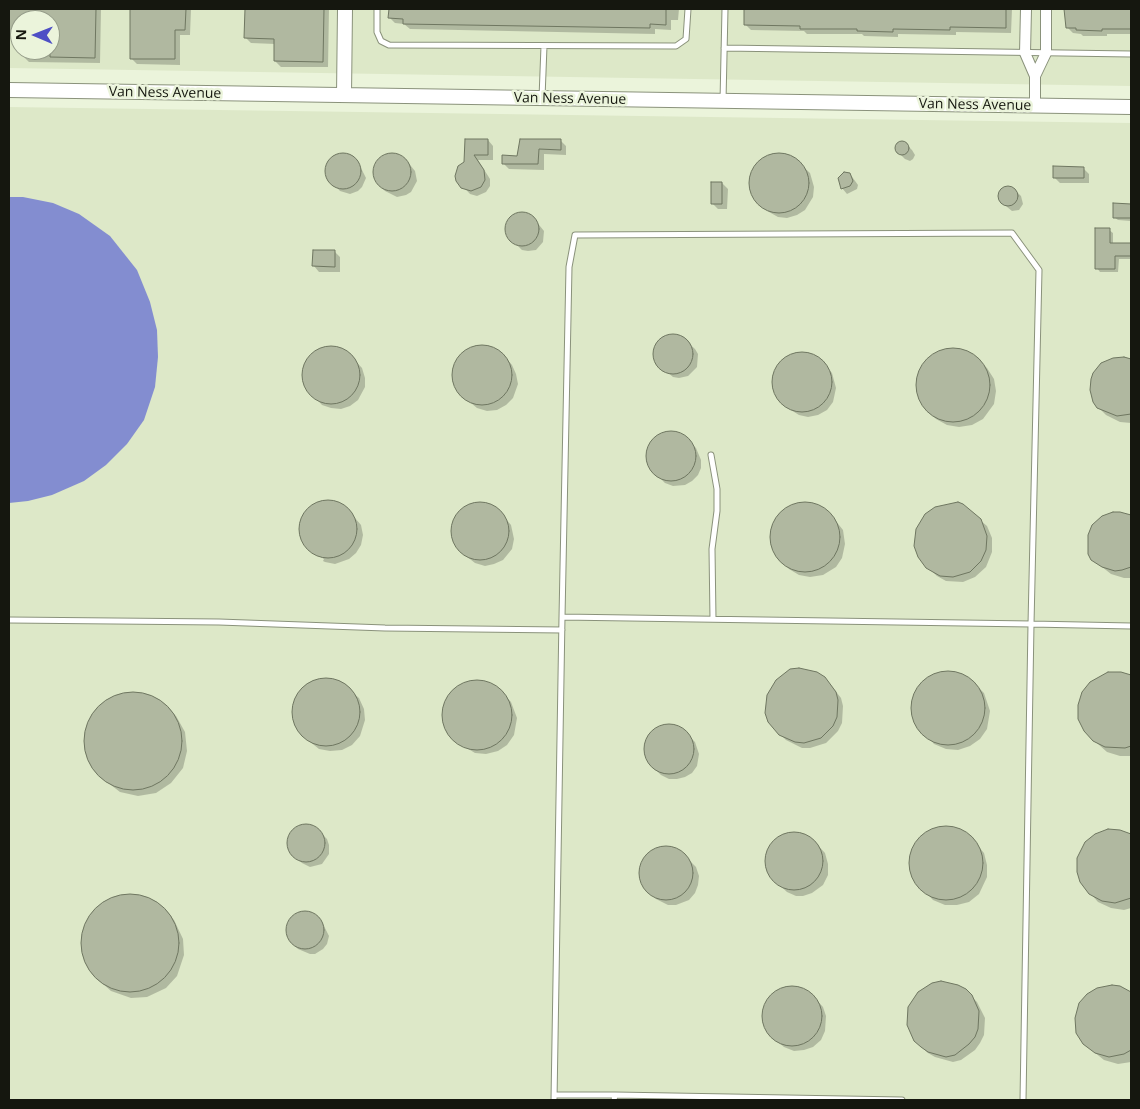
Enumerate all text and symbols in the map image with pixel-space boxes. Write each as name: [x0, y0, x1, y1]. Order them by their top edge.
north arrow: [10, 10, 60, 60]
text: N: [11, 29, 30, 41]
street label: Van Ness Avenue: [109, 84, 221, 102]
street label: Van Ness Avenue: [514, 90, 626, 108]
street label: Van Ness Avenue: [919, 96, 1031, 114]

